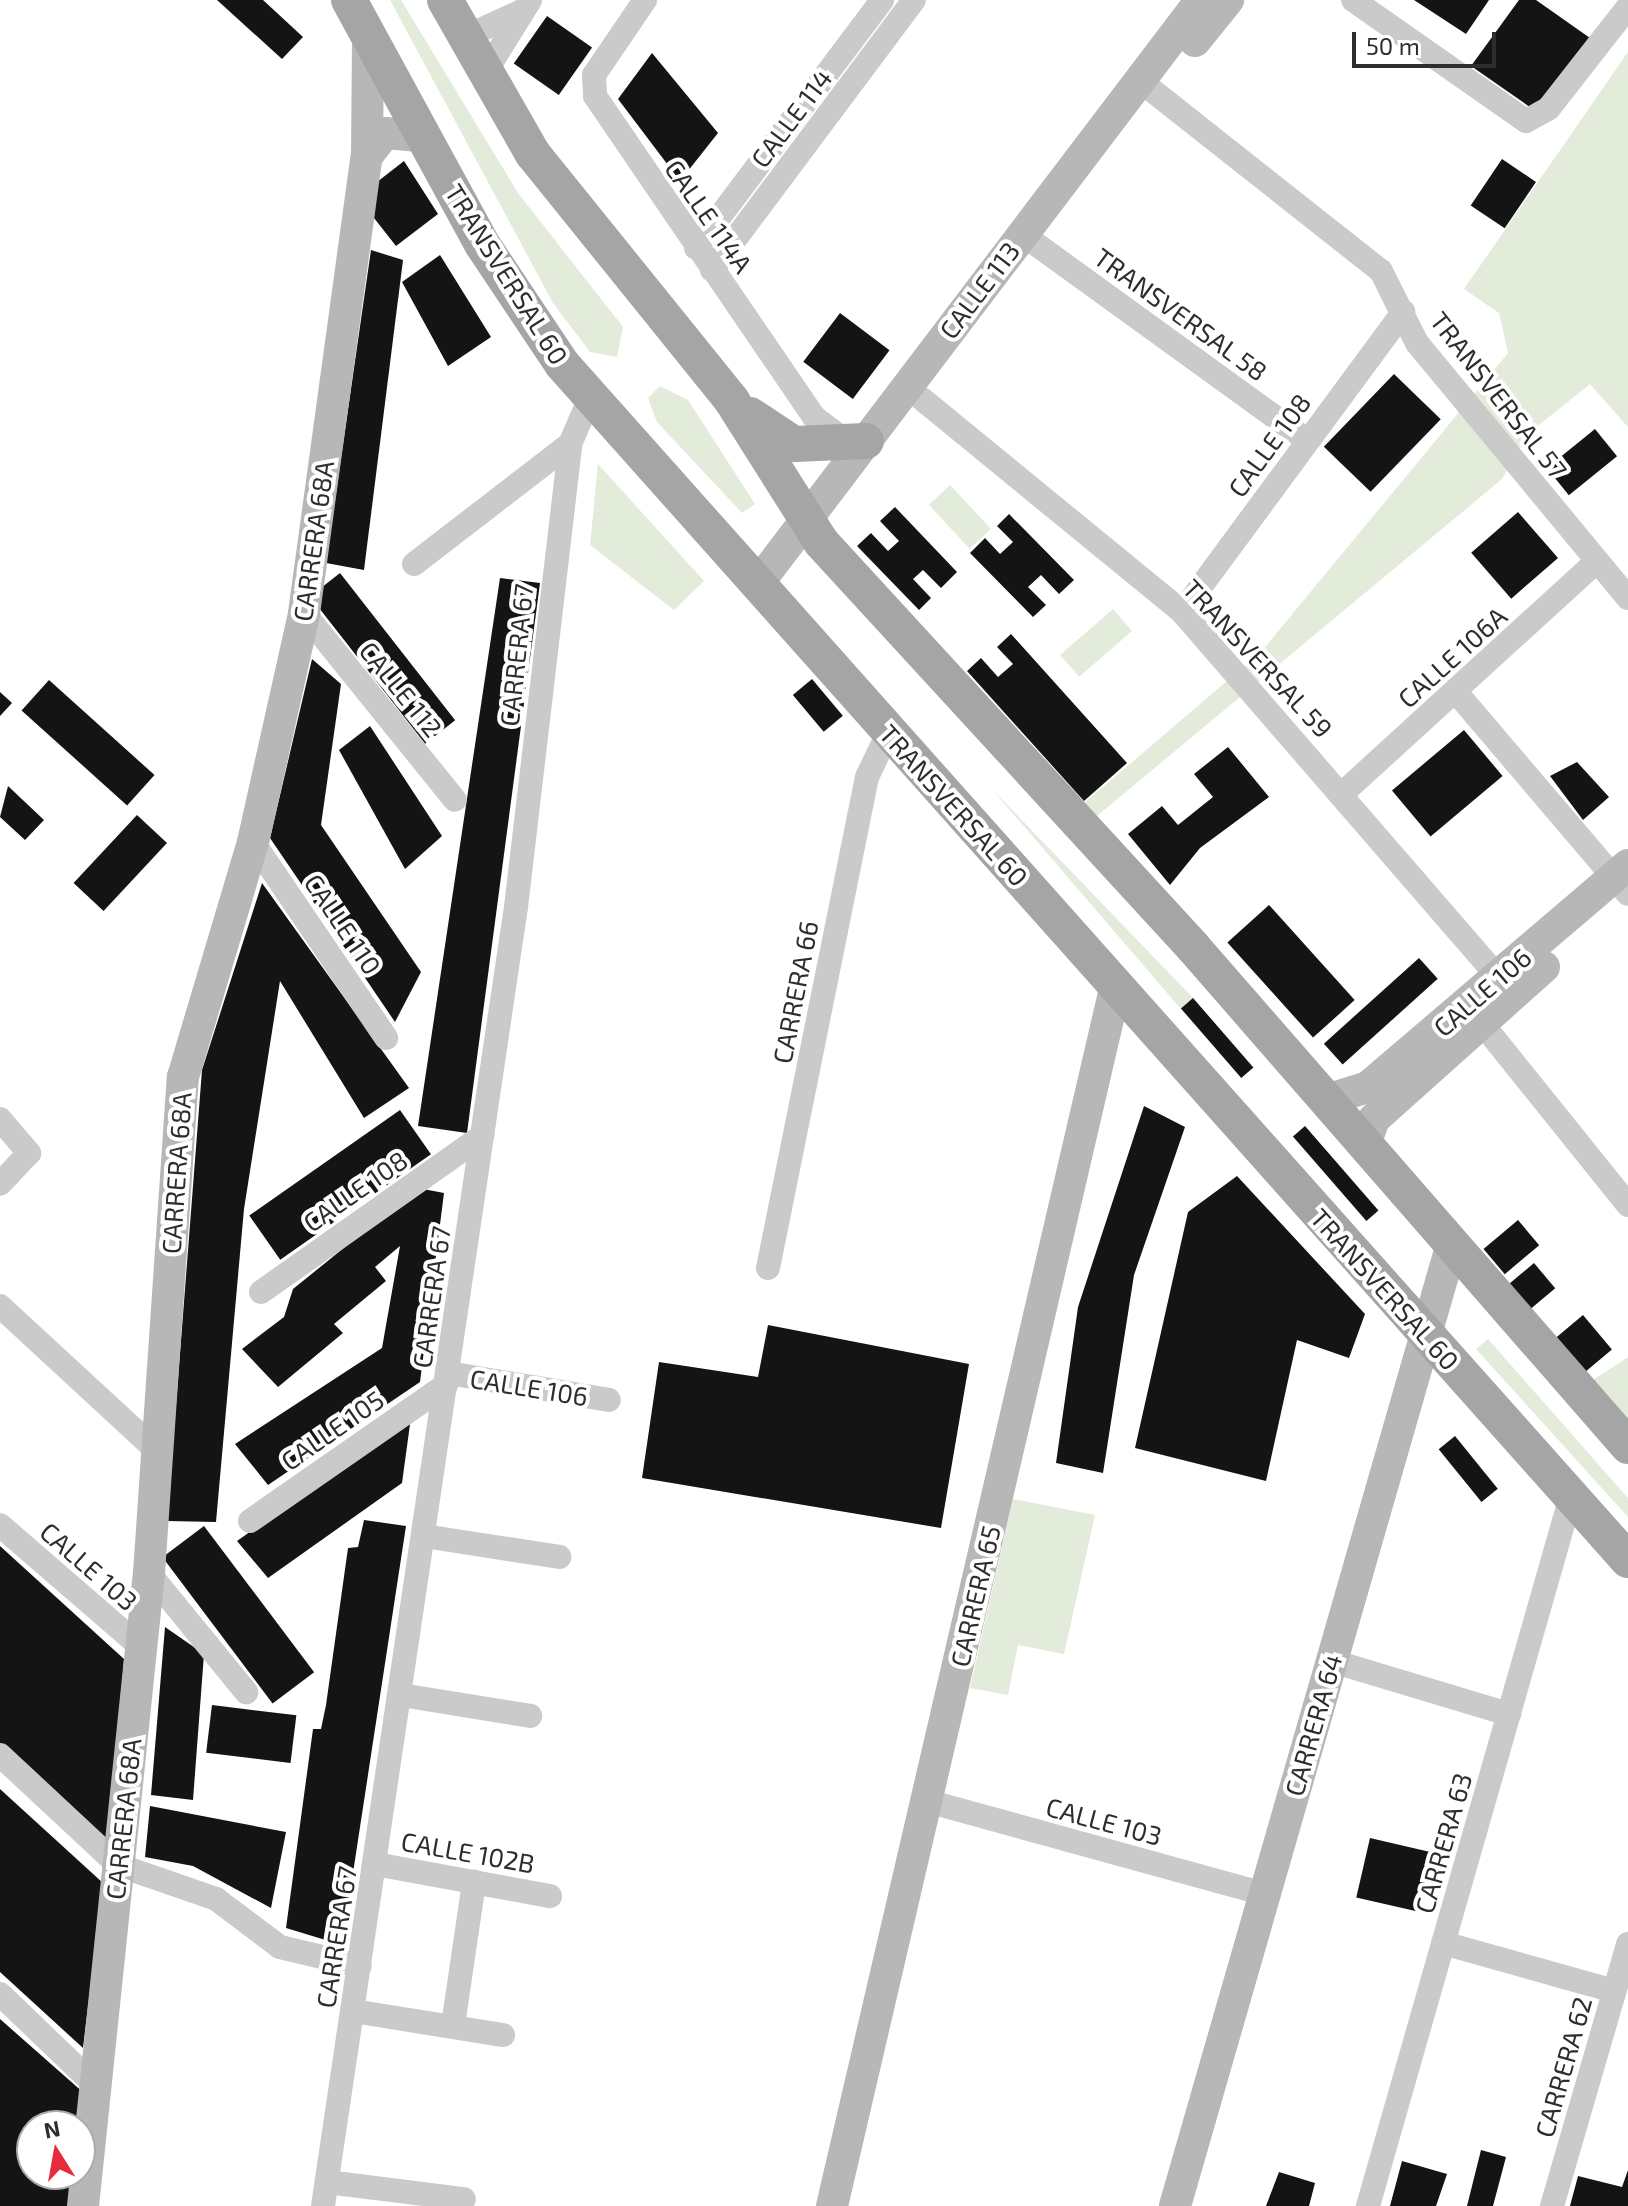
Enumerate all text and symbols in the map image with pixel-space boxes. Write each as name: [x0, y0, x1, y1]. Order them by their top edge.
scale bar: [1356, 16, 1500, 66]
text: 50 m: [1366, 31, 1420, 60]
street label: CALLE 114: [744, 63, 838, 173]
street label: CALLE 114A: [659, 153, 759, 279]
street label: TRANSVERSAL 60: [439, 178, 575, 370]
street label: CALLE 113: [932, 235, 1026, 345]
street label: TRANSVERSAL 58: [1088, 241, 1274, 387]
street label: TRANSVERSAL 57: [1424, 305, 1574, 485]
street label: CALLE 108: [1221, 387, 1317, 503]
street label: CARRERA 68A: [286, 458, 340, 624]
street label: TRANSVERSAL 59: [1177, 572, 1339, 744]
street label: CARRERA 67: [493, 582, 539, 728]
street label: CALLE 106A: [1391, 600, 1513, 714]
street label: CALLE 112: [353, 635, 449, 743]
street label: TRANSVERSAL 60: [873, 718, 1035, 892]
street label: CALLE 110: [298, 868, 388, 980]
street label: CARRERA 66: [766, 918, 824, 1066]
street label: CALLE 106: [1427, 941, 1537, 1043]
street label: CARRERA 68A: [155, 1091, 197, 1255]
street label: CALLE 108: [297, 1144, 413, 1238]
street label: TRANSVERSAL 60: [1304, 1202, 1466, 1376]
street label: CARRERA 67: [406, 1224, 456, 1370]
street label: CALLE 106: [468, 1362, 590, 1412]
street label: CALLE 105: [275, 1383, 389, 1477]
street label: CALLE 103: [34, 1515, 144, 1617]
street label: CARRERA 65: [944, 1522, 1006, 1670]
street label: CARRERA 64: [1278, 1650, 1348, 1800]
street label: CARRERA 68A: [99, 1737, 147, 1901]
street label: CARRERA 63: [1408, 1769, 1478, 1917]
street label: CALLE 103: [1043, 1791, 1165, 1851]
street label: CALLE 102B: [399, 1825, 537, 1879]
street label: CARRERA 67: [309, 1863, 363, 2011]
street label: CARRERA 62: [1528, 1993, 1598, 2141]
north arrow: [16, 2110, 96, 2190]
text: N: [42, 2114, 62, 2143]

